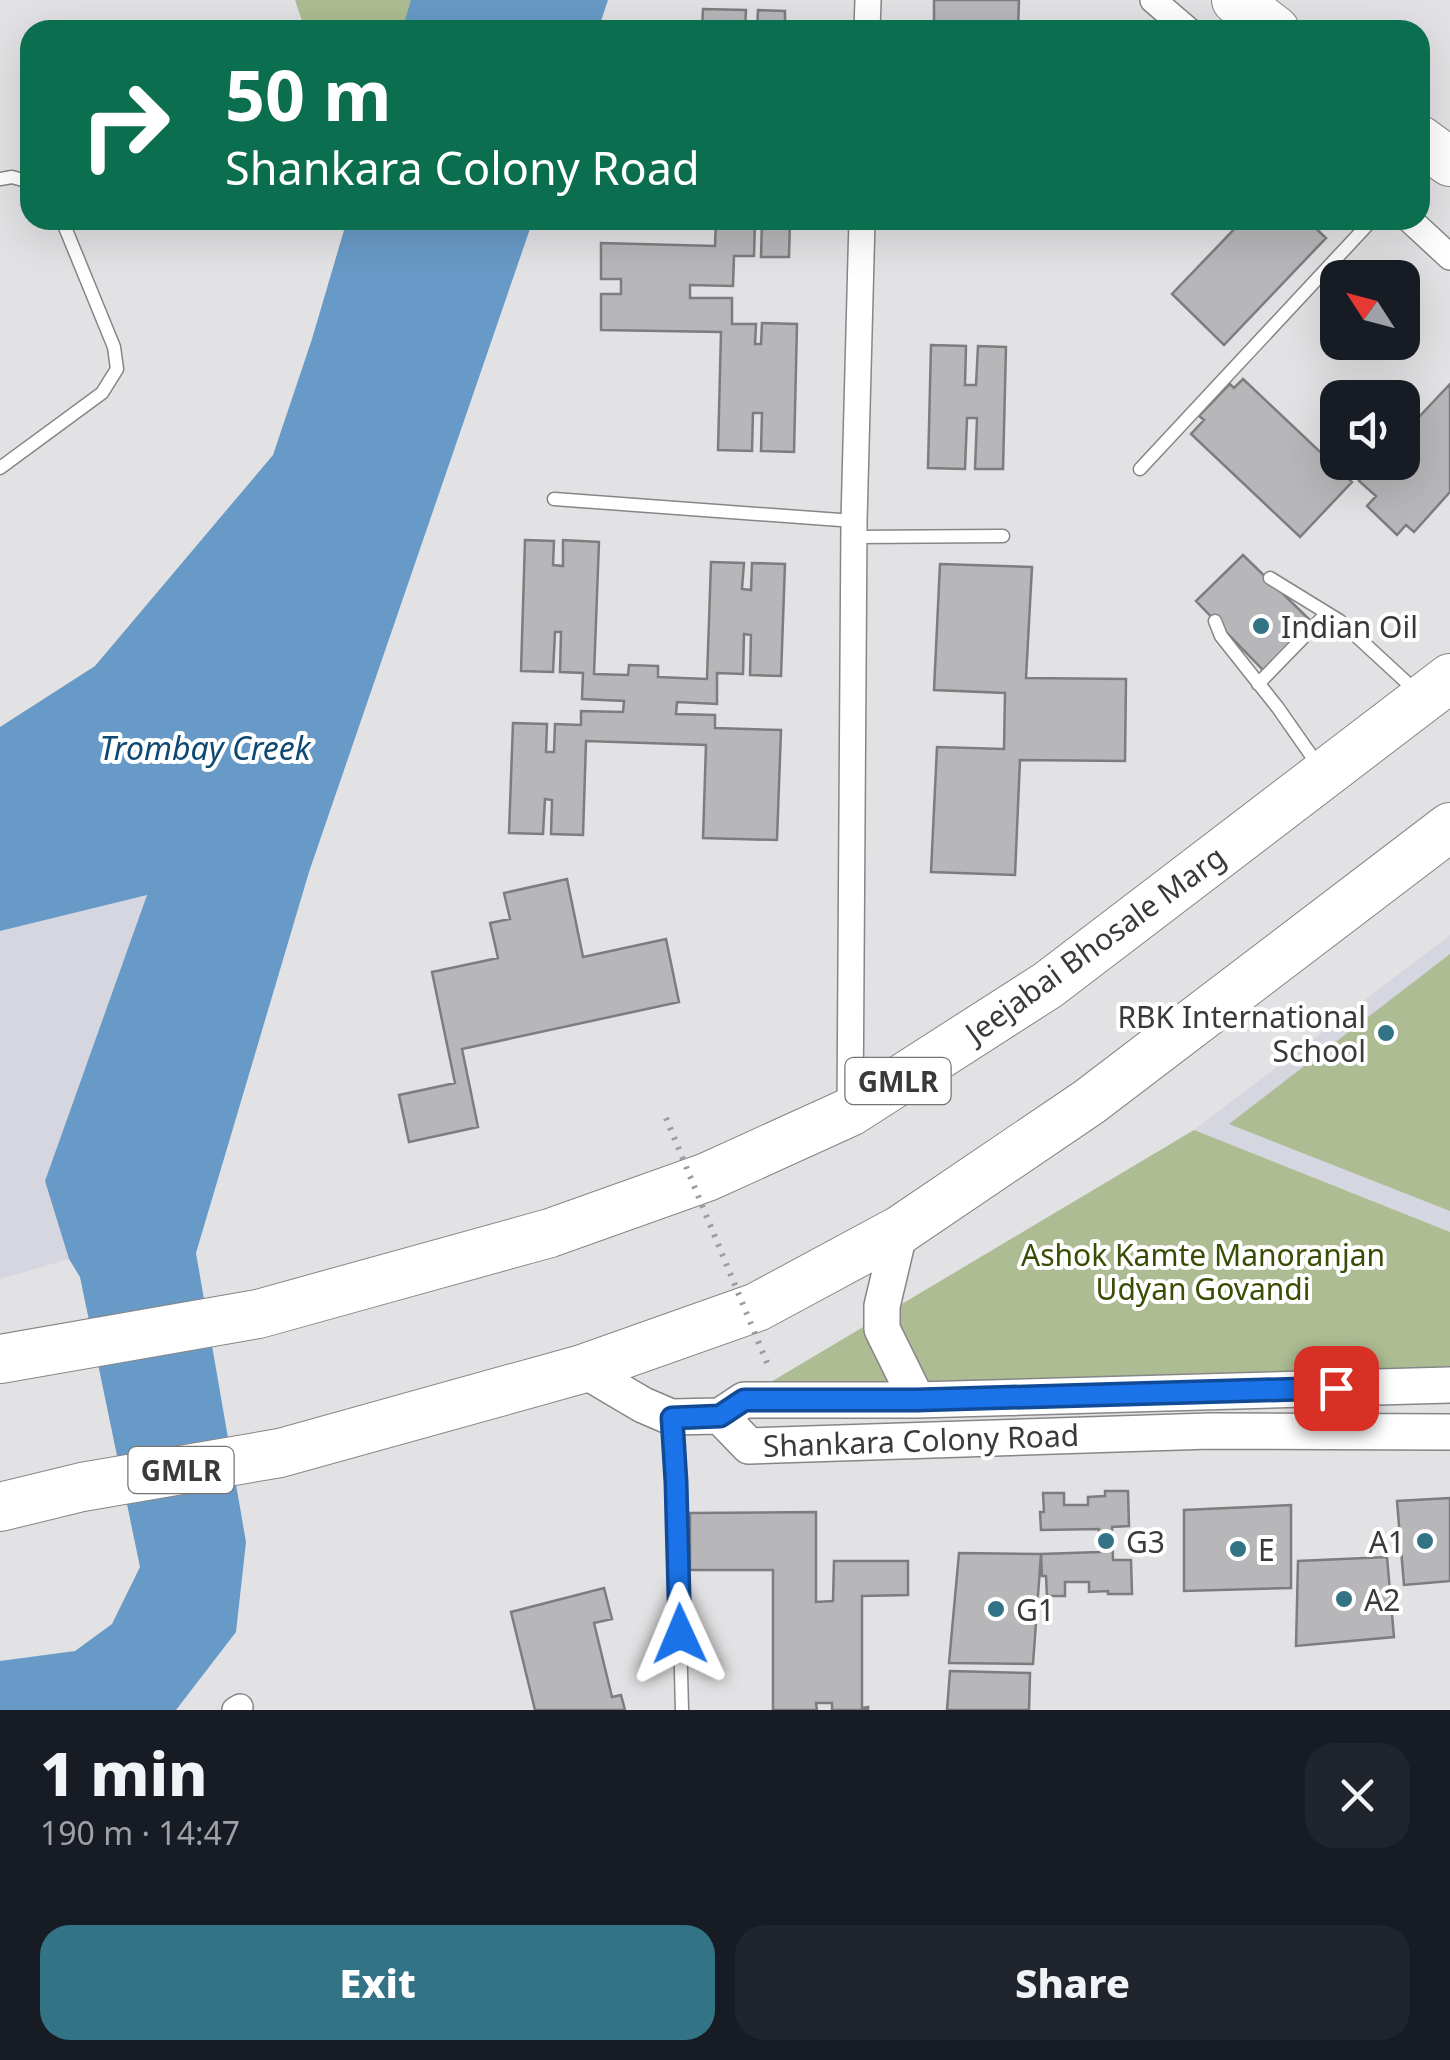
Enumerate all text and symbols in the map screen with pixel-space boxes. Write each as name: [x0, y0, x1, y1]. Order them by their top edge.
text: 50 m: [225, 46, 392, 142]
icon: right: [60, 60, 190, 190]
text: Shankara Colony Road: [225, 137, 700, 198]
north arrow: [1320, 260, 1420, 360]
map controls: [1320, 260, 1420, 480]
button: sound: [1320, 380, 1420, 480]
place label: Indian Oil: [1281, 606, 1418, 647]
marker: Indian Oil: [1250, 615, 1272, 637]
water label: Trombay Creek: [99, 726, 312, 769]
street label: Jeejabai Bhosale Marg: [954, 836, 1233, 1054]
place label: RBK International School: [1117, 996, 1366, 1071]
marker: RBK International School: [1375, 1022, 1397, 1044]
road number: GMLR: [846, 1058, 950, 1104]
park label: Ashok Kamte Manoranjan Udyan Govandi: [1021, 1234, 1385, 1309]
pin: [1294, 1346, 1379, 1431]
icon: arrive: [1309, 1361, 1364, 1416]
street label: Shankara Colony Road: [762, 1414, 1080, 1466]
road number: GMLR: [128, 1447, 234, 1493]
place label: G3: [1126, 1521, 1165, 1562]
place label: A1: [1369, 1521, 1405, 1562]
place label: E: [1258, 1529, 1275, 1570]
marker: G3: [1095, 1530, 1117, 1552]
marker: A1: [1414, 1530, 1436, 1552]
marker: E: [1227, 1538, 1249, 1560]
place label: A2: [1364, 1579, 1400, 1620]
position arrow: [628, 1582, 732, 1686]
marker: A2: [1333, 1588, 1355, 1610]
place label: G1: [1016, 1589, 1055, 1630]
marker: G1: [985, 1598, 1007, 1620]
text: 1 min: [40, 1732, 208, 1814]
button: close: [1305, 1743, 1410, 1848]
text: 190 m · 14:47: [40, 1811, 240, 1854]
button: Exit: [40, 1925, 715, 2040]
button: Share: [735, 1925, 1410, 2040]

